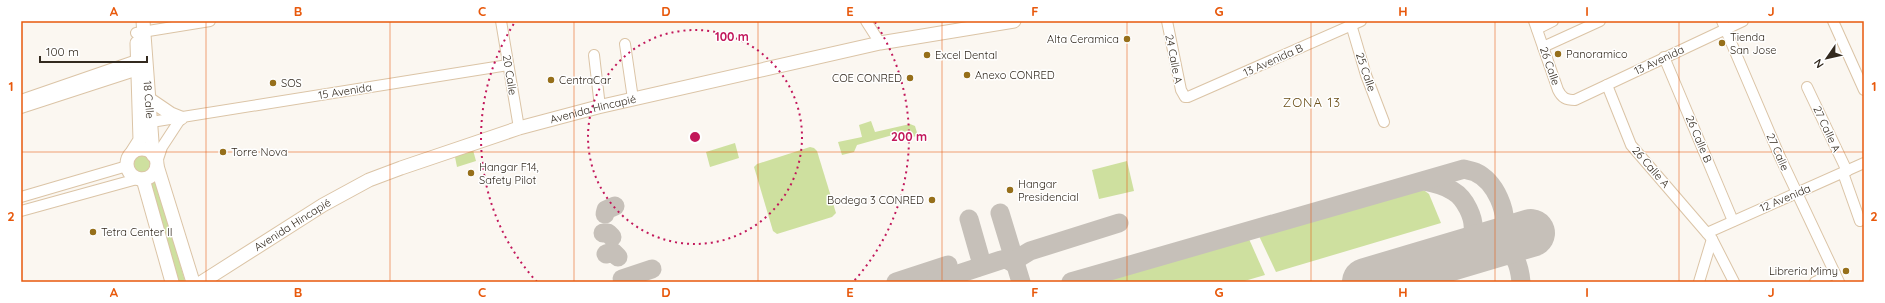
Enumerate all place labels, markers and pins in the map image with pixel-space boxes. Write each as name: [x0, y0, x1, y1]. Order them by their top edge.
place label: Tienda San Jose: [1730, 30, 1777, 57]
place label: Alta Ceramica: [1047, 32, 1119, 46]
marker: Alta Ceramica: [1122, 34, 1132, 44]
marker: Tienda San Jose: [1717, 38, 1727, 48]
place label: Panoramico: [1566, 47, 1628, 61]
place label: Excel Dental: [935, 48, 997, 62]
marker: Panoramico: [1553, 49, 1563, 59]
marker: Excel Dental: [922, 50, 932, 60]
place label: Anexo CONRED: [975, 68, 1055, 82]
marker: Anexo CONRED: [962, 70, 972, 80]
place label: COE CONRED: [832, 71, 902, 85]
place label: CentraCar: [559, 73, 612, 87]
marker: COE CONRED: [905, 73, 915, 83]
marker: CentraCar: [546, 75, 556, 85]
place label: SOS: [281, 76, 302, 90]
marker: SOS: [268, 78, 278, 88]
centre of rings: [688, 130, 702, 144]
place label: Torre Nova: [231, 145, 287, 159]
marker: Torre Nova: [218, 147, 228, 157]
place label: Hangar F14, Safety Pilot: [479, 160, 539, 187]
marker: Hangar F14, Safety Pilot: [466, 168, 476, 178]
place label: Hangar Presidencial: [1018, 177, 1079, 204]
marker: Hangar Presidencial: [1005, 185, 1015, 195]
place label: Bodega 3 CONRED: [827, 193, 924, 207]
marker: Bodega 3 CONRED: [927, 195, 937, 205]
place label: Tetra Center II: [101, 225, 172, 239]
marker: Tetra Center II: [88, 227, 98, 237]
place label: Libreria Mimy: [1769, 264, 1838, 278]
marker: Libreria Mimy: [1841, 266, 1851, 276]

